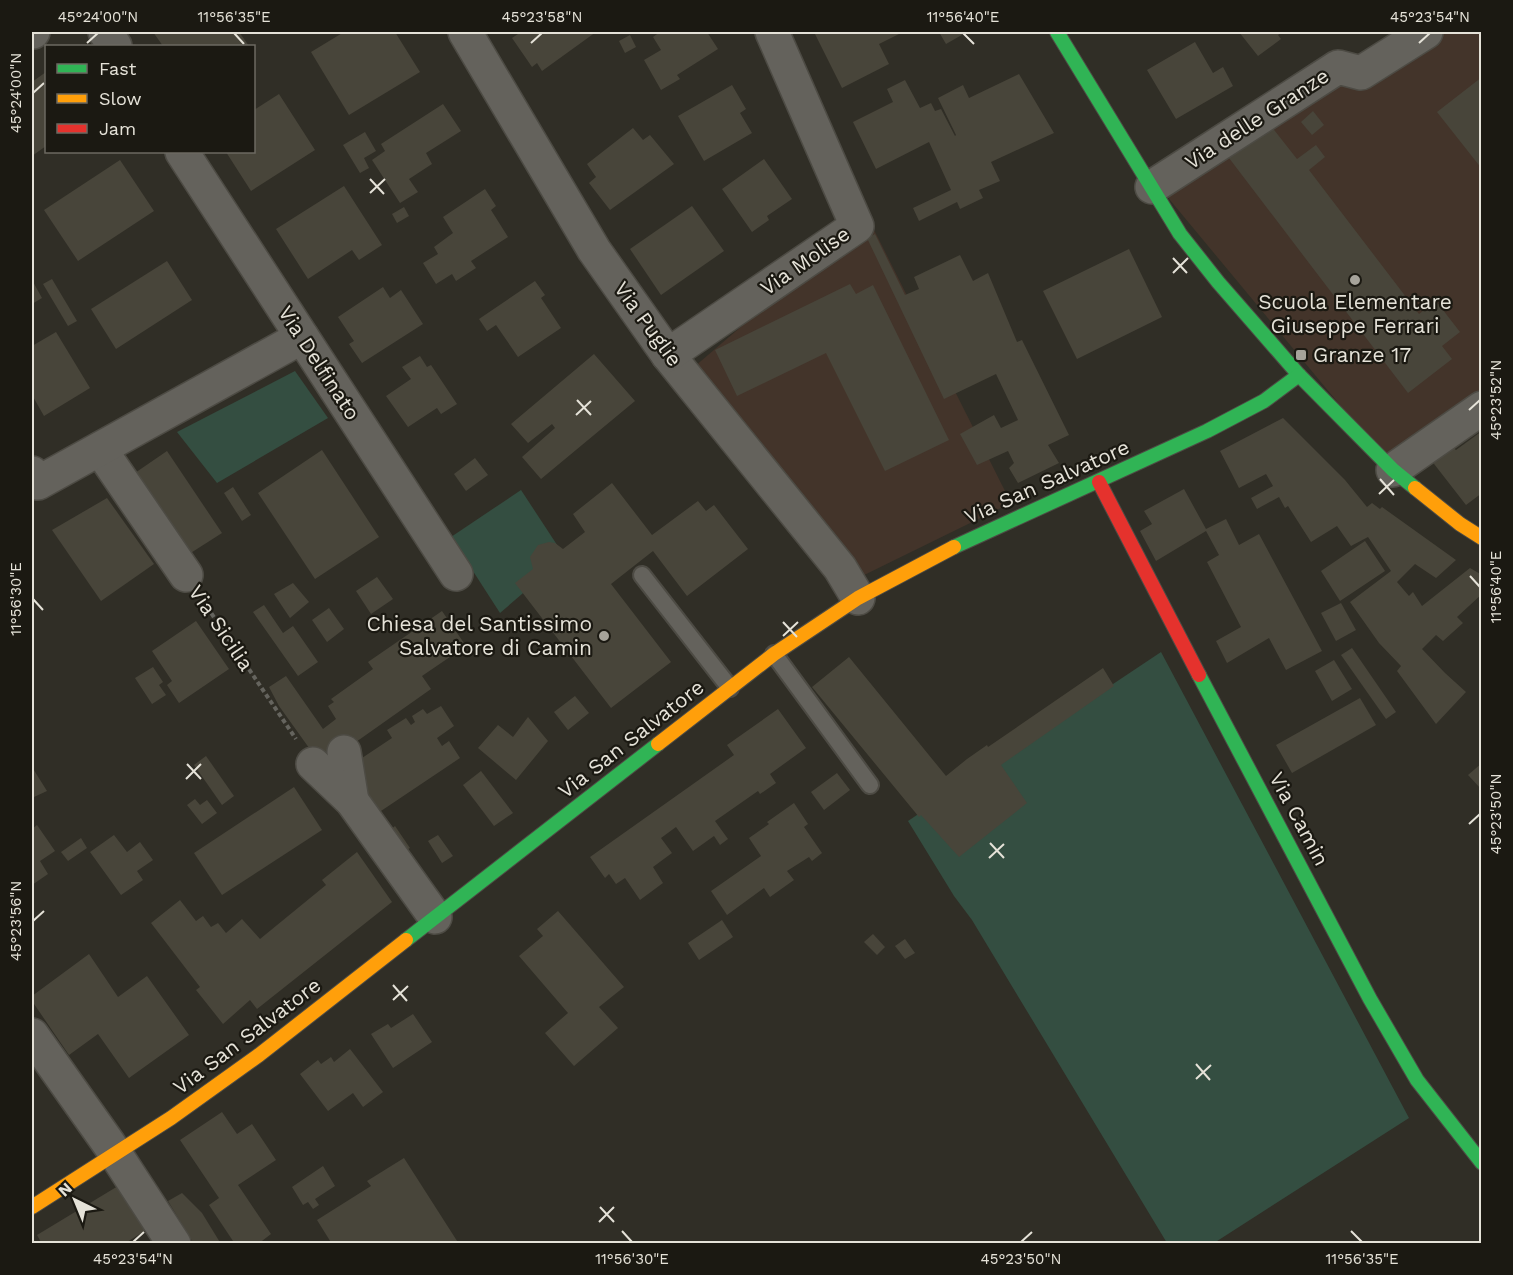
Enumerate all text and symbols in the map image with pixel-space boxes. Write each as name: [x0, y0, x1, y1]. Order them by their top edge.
text: 45°24'00"N: [58, 8, 138, 26]
text: 11°56'35"E: [197, 8, 271, 26]
text: 45°23'58"N: [502, 8, 582, 26]
text: 11°56'40"E: [927, 8, 999, 26]
text: 45°23'54"N: [1390, 8, 1470, 26]
legend: [45, 45, 255, 153]
text: 45°24'00"N: [7, 53, 25, 133]
text: Fast: [99, 58, 137, 79]
street label: Via delle Granze: [1180, 63, 1333, 174]
text: Slow: [99, 88, 142, 109]
text: Jam: [99, 118, 136, 139]
street label: Via Molise: [755, 221, 854, 300]
marker: Scuola Elementare Giuseppe Ferrari: [1348, 273, 1362, 287]
street label: Via Puglie: [609, 276, 688, 371]
place label: Scuola Elementare Giuseppe Ferrari: [1258, 289, 1452, 338]
street label: Via Delfinato: [273, 301, 366, 425]
place label: Granze 17: [1313, 342, 1411, 367]
marker: Granze 17: [1294, 348, 1308, 362]
text: 45°23'52"N: [1487, 360, 1505, 440]
street label: Via San Salvatore: [960, 434, 1133, 529]
text: 11°56'40"E: [1487, 551, 1505, 623]
text: 11°56'30"E: [7, 562, 25, 636]
street label: Via Sicilia: [184, 580, 259, 675]
place label: Chiesa del Santissimo Salvatore di Camin: [366, 611, 592, 660]
marker: Chiesa del Santissimo Salvatore di Camin: [597, 629, 611, 643]
street label: Via San Salvatore: [553, 674, 709, 803]
street label: Via Camin: [1264, 768, 1335, 870]
text: 45°23'50"N: [1487, 774, 1505, 854]
text: 45°23'56"N: [7, 881, 25, 961]
street label: Via San Salvatore: [168, 972, 325, 1099]
north arrow: [45, 1170, 105, 1230]
text: N: [54, 1178, 76, 1200]
text: 45°23'54"N: [93, 1250, 173, 1268]
text: 11°56'30"E: [595, 1250, 669, 1268]
text: 45°23'50"N: [981, 1250, 1061, 1268]
text: 11°56'35"E: [1325, 1250, 1399, 1268]

